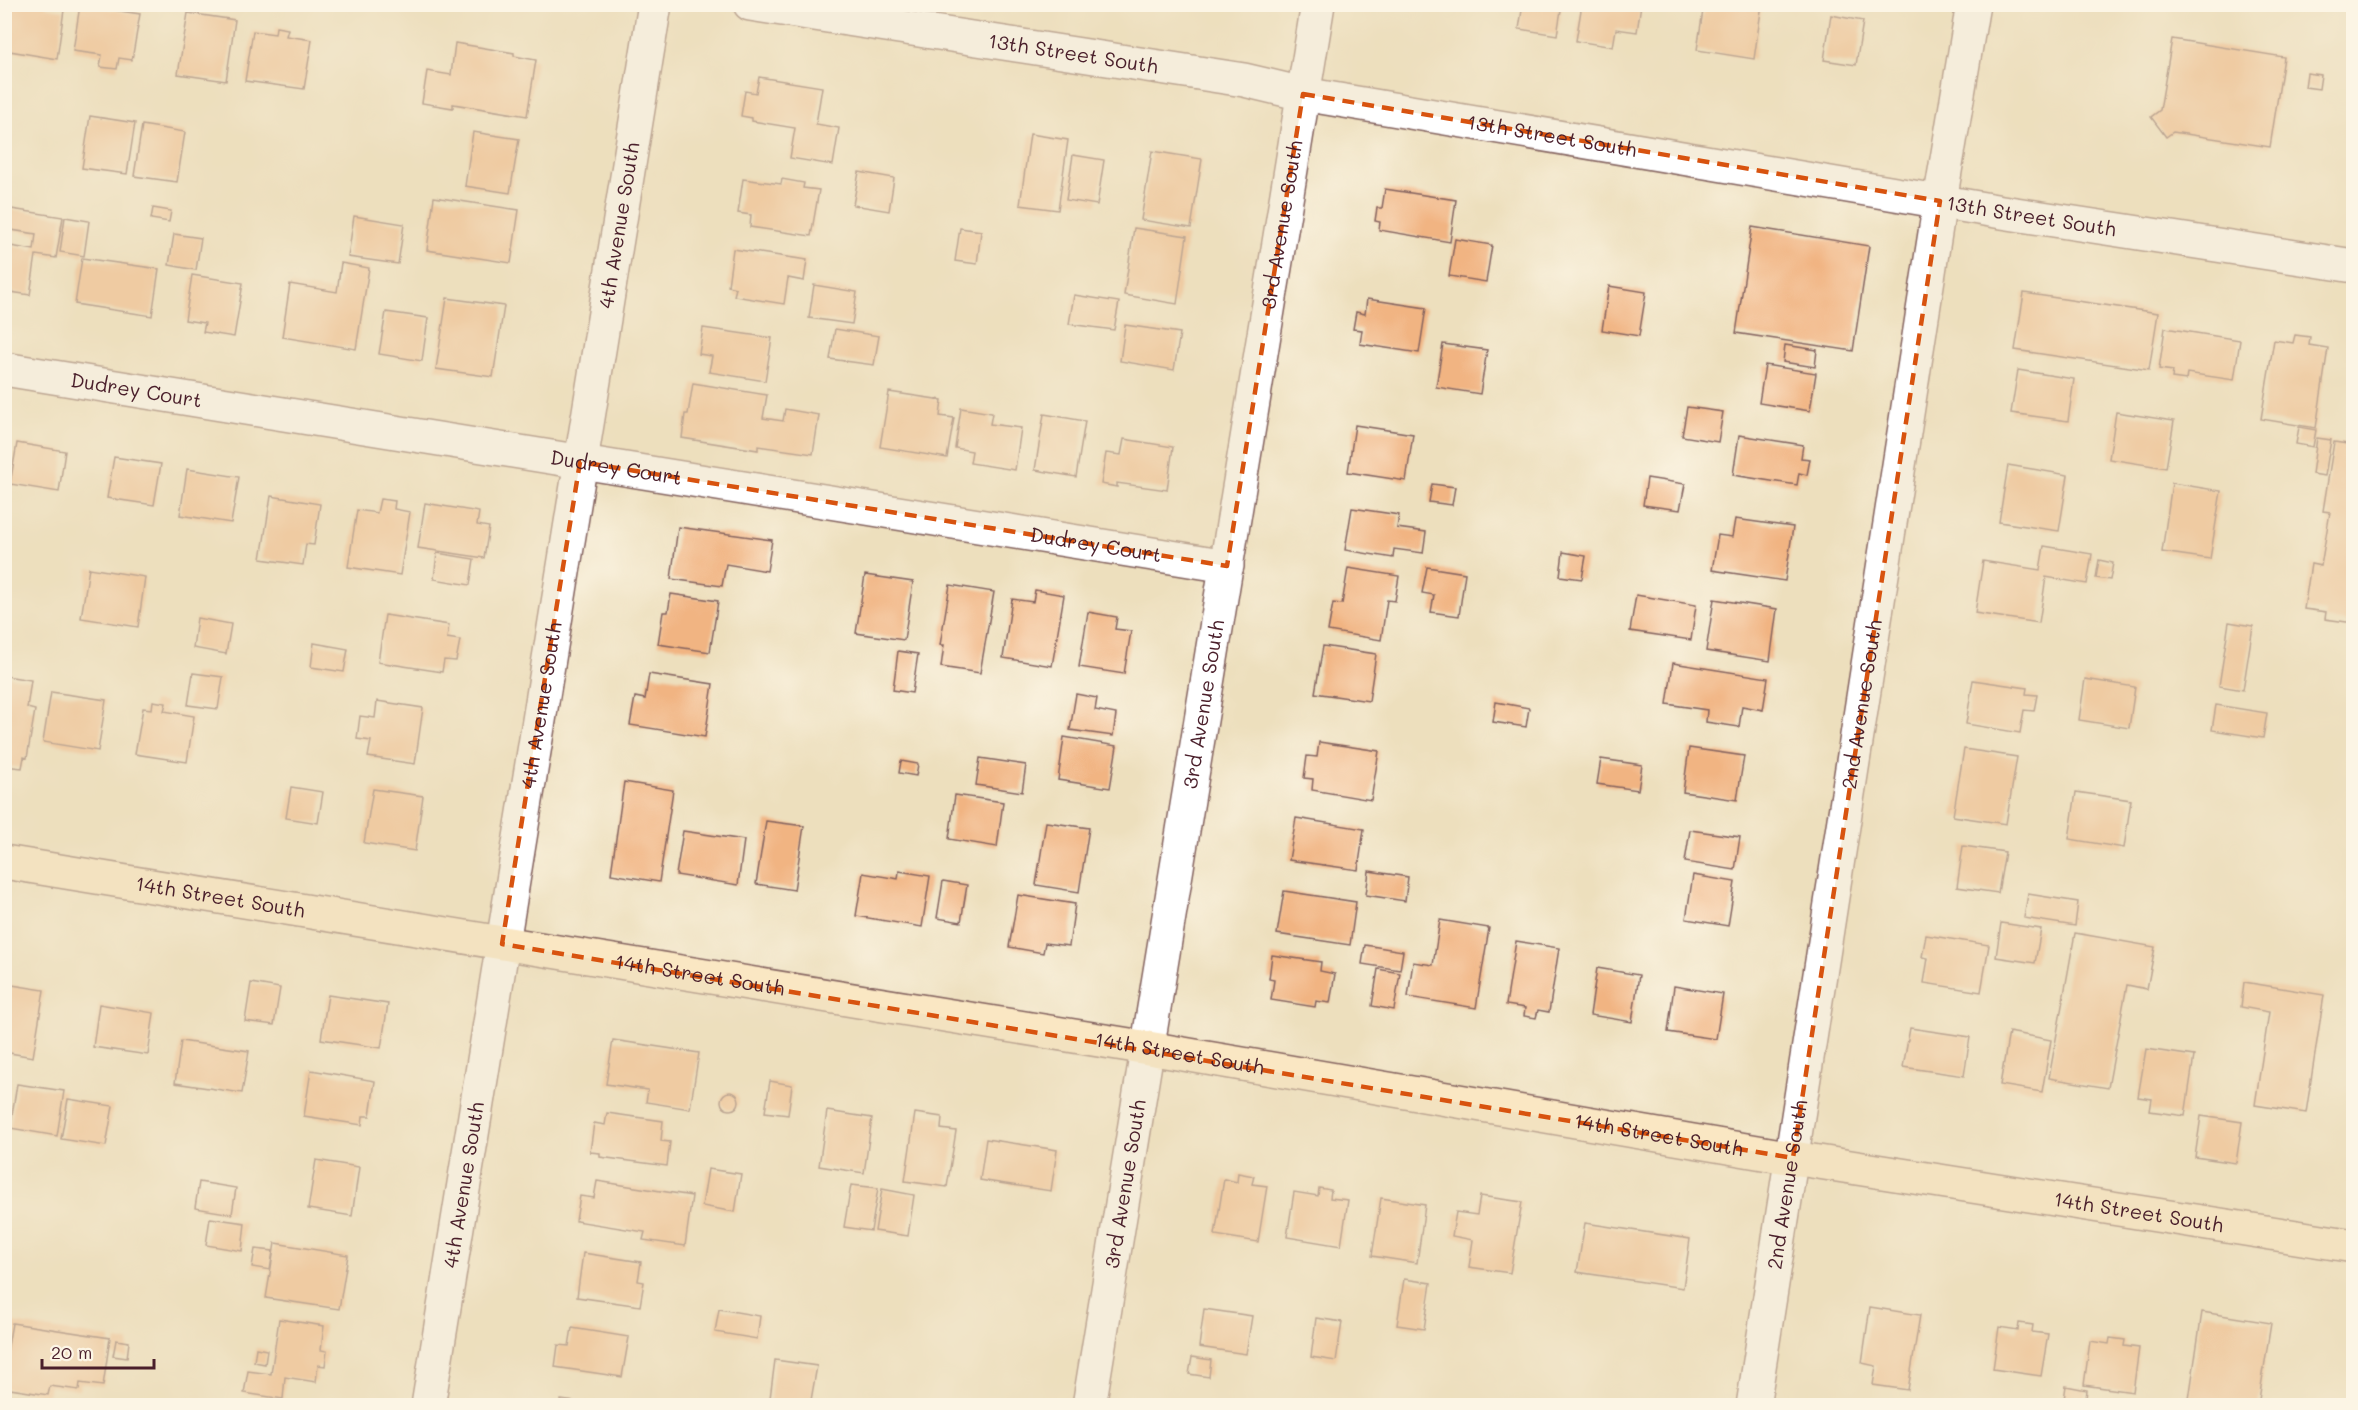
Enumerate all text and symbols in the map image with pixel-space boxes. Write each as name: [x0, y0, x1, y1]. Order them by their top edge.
street label: 13th Street South: [987, 27, 1160, 79]
street label: 13th Street South: [1465, 108, 1639, 162]
street label: 3rd Avenue South: [1254, 138, 1308, 311]
street label: 4th Avenue South: [592, 140, 644, 310]
street label: 13th Street South: [1945, 189, 2118, 241]
street label: Dudrey Court: [69, 366, 204, 413]
street label: Dudrey Court: [549, 443, 684, 490]
street label: Dudrey Court: [1029, 521, 1164, 567]
street label: 3rd Avenue South: [1176, 618, 1229, 790]
street label: 2nd Avenue South: [1835, 618, 1887, 791]
street label: 4th Avenue South: [514, 620, 567, 790]
street label: 14th Street South: [134, 870, 307, 923]
street label: 14th Street South: [613, 948, 787, 1001]
street label: 14th Street South: [1093, 1026, 1266, 1080]
street label: 3rd Avenue South: [1098, 1097, 1151, 1270]
street label: 2nd Avenue South: [1760, 1098, 1812, 1271]
street label: 4th Avenue South: [437, 1100, 489, 1270]
street label: 14th Street South: [1572, 1107, 1745, 1161]
street label: 14th Street South: [2052, 1185, 2225, 1237]
scale bar: [42, 1332, 154, 1370]
text: 20 m: [51, 1340, 92, 1364]

